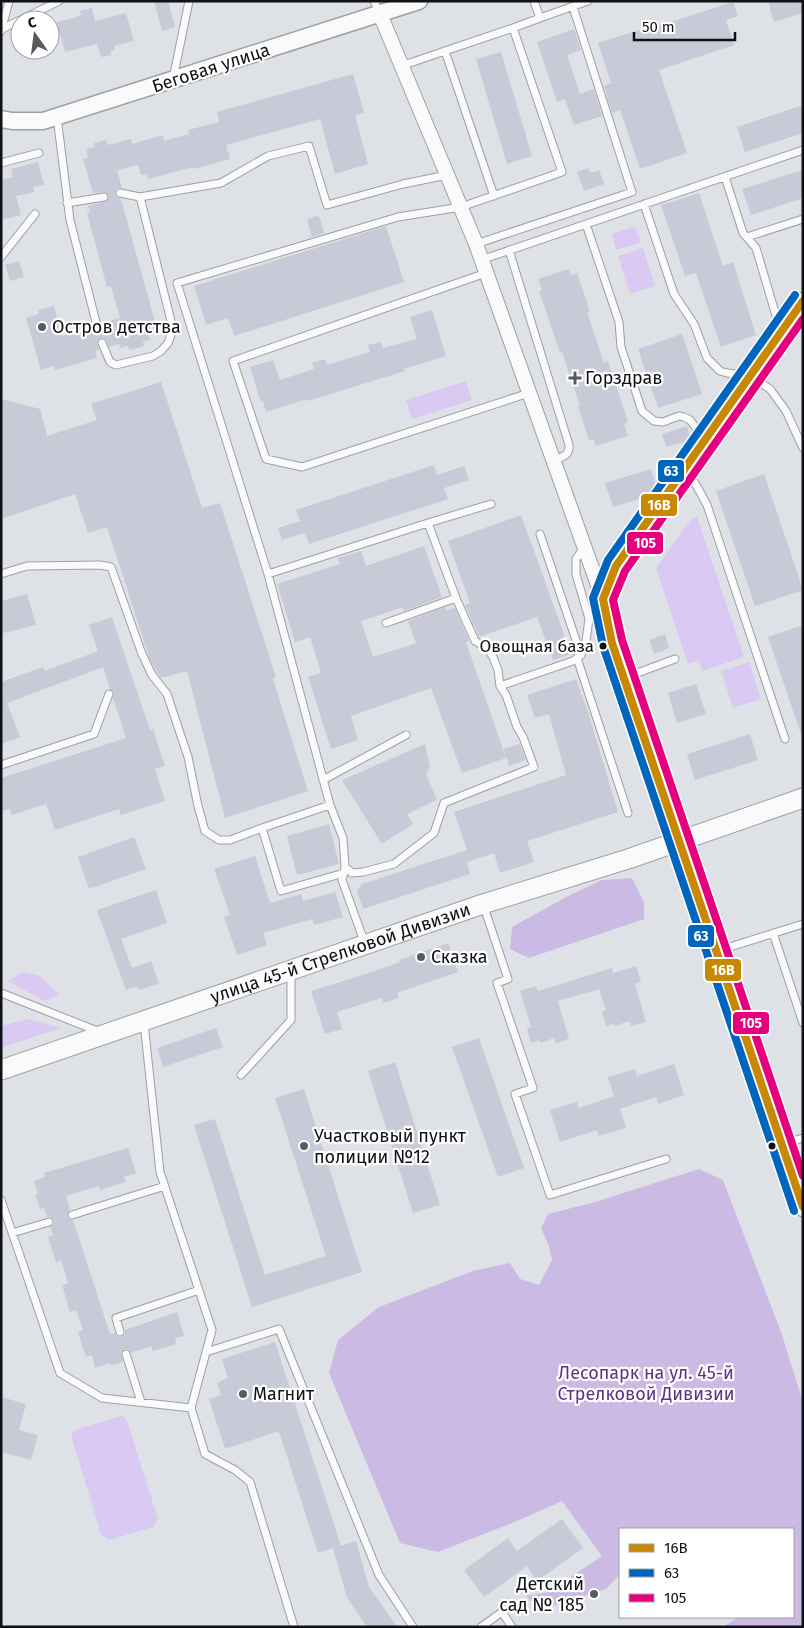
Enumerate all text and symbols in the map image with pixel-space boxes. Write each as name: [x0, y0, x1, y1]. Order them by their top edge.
north arrow: [10, 10, 60, 60]
scale bar: [634, 10, 735, 42]
text: С: [26, 14, 38, 32]
text: 50 m: [642, 18, 675, 36]
street label: Беговая улица: [149, 39, 273, 97]
place label: Остров детства: [52, 316, 181, 338]
marker: Остров детства: [36, 321, 48, 333]
place label: Горздрав: [585, 367, 662, 389]
marker: Горздрав: [569, 372, 581, 384]
line badge: 63: [657, 459, 685, 483]
text: 63: [663, 463, 679, 480]
line badge: 16В: [640, 493, 678, 517]
text: 16В: [647, 497, 671, 514]
line badge: 105: [626, 531, 664, 555]
text: 105: [634, 535, 657, 552]
place label: Овощная база: [480, 636, 594, 657]
marker: Овощная база: [598, 641, 608, 651]
street label: улица 45-й Стрелковой Дивизии: [208, 898, 473, 1008]
line badge: 63: [687, 924, 715, 948]
text: 63: [693, 928, 709, 945]
place label: Сказка: [431, 946, 488, 968]
marker: Сказка: [415, 951, 427, 963]
line badge: 16В: [704, 958, 742, 982]
text: 16В: [711, 962, 735, 979]
line badge: 105: [732, 1011, 770, 1035]
text: 105: [740, 1015, 763, 1032]
place label: Участковый пункт полиции №12: [314, 1125, 467, 1168]
marker: Участковый пункт полиции №12: [298, 1140, 310, 1152]
unlabelled marker: [767, 1141, 777, 1151]
park label: Лесопарк на ул. 45-й Стрелковой Дивизии: [557, 1362, 735, 1405]
place label: Магнит: [253, 1383, 315, 1405]
marker: Магнит: [237, 1388, 249, 1400]
legend: [619, 1528, 794, 1618]
text: 16В: [664, 1539, 688, 1557]
text: 63: [664, 1564, 679, 1582]
place label: Детский сад № 185: [499, 1573, 584, 1616]
marker: Детский сад № 185: [588, 1588, 600, 1600]
text: 105: [664, 1589, 686, 1607]

